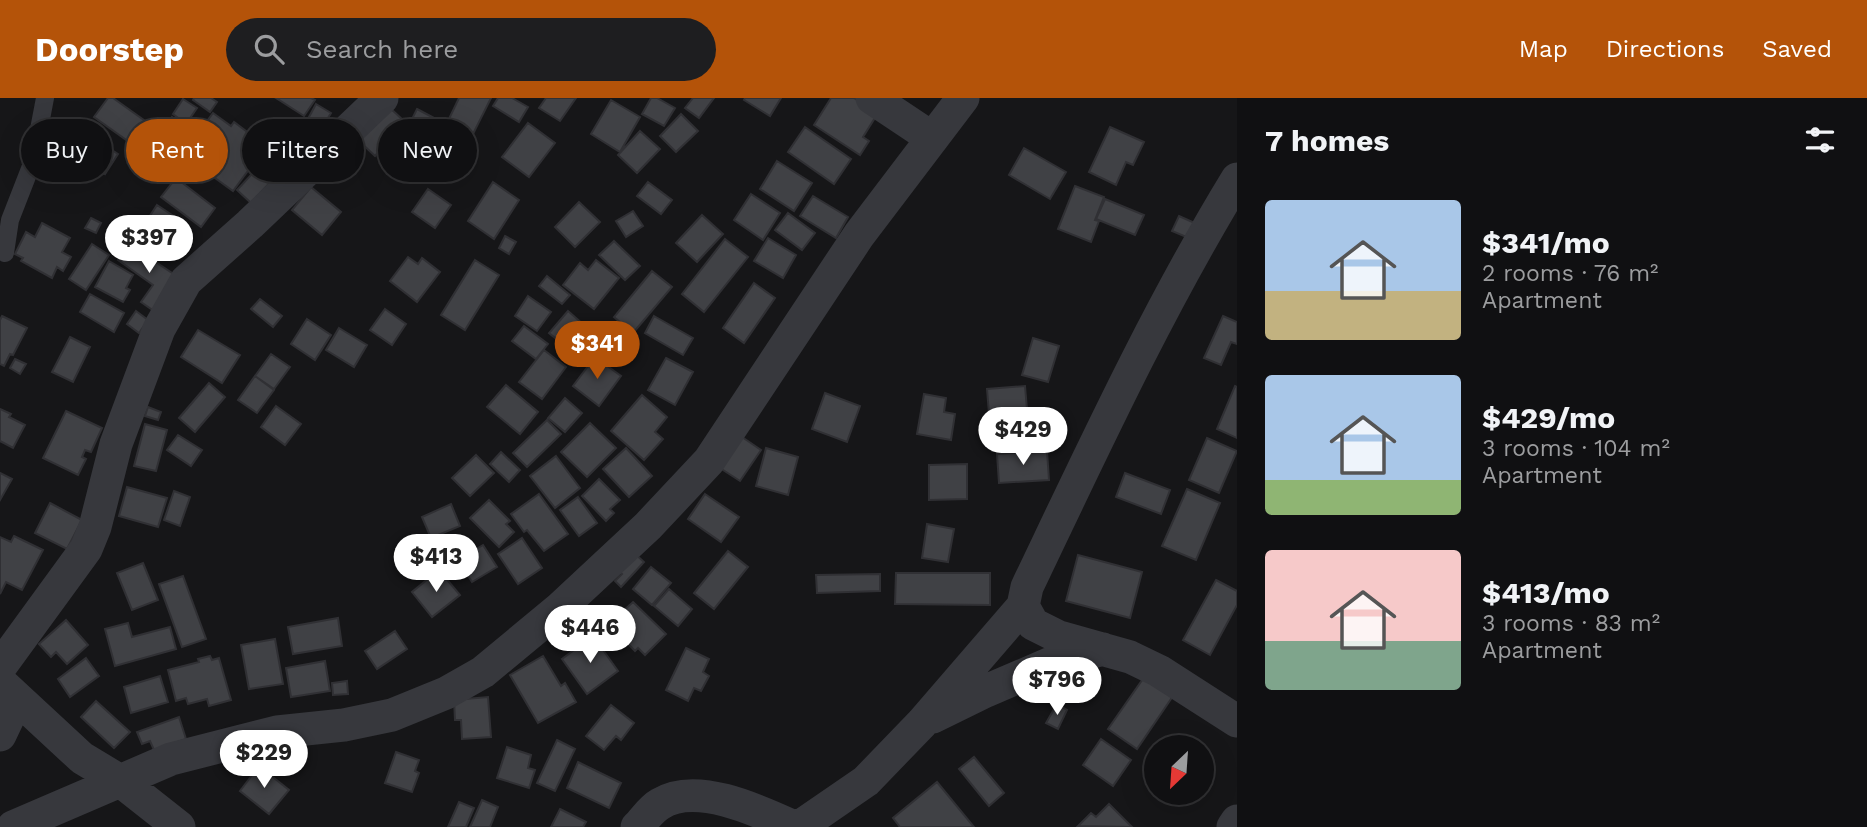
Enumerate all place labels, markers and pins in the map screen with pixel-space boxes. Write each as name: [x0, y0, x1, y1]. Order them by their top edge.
pin: $397: [108, 216, 190, 275]
pin: $341: [556, 322, 638, 381]
pin: $429: [982, 408, 1064, 467]
pin: $413: [395, 534, 477, 594]
pin: $446: [549, 606, 631, 665]
pin: $796: [1016, 658, 1098, 717]
pin: $229: [223, 730, 305, 790]

